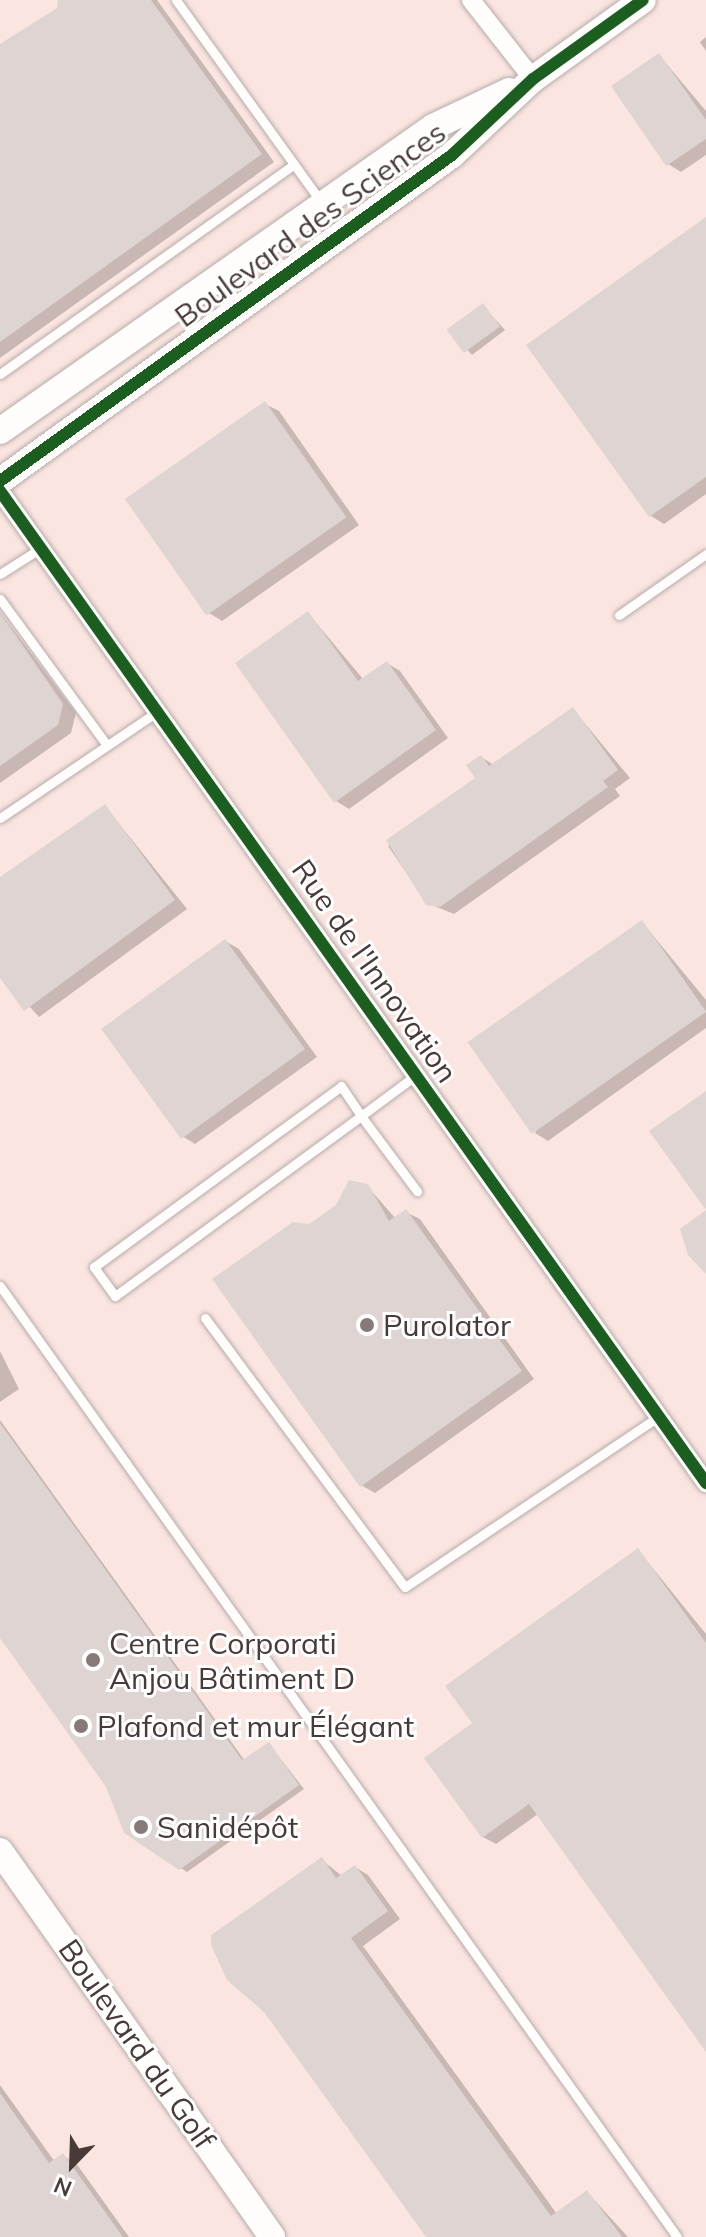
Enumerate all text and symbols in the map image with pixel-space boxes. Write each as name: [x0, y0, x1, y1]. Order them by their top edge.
street label: Boulevard des Sciences: [168, 114, 452, 334]
street label: Rue de l'Innovation: [285, 853, 465, 1089]
place label: Purolator: [383, 1307, 511, 1343]
marker: Purolator: [358, 1316, 376, 1334]
place label: Centre Corporati Anjou Bâtiment D: [109, 1625, 355, 1696]
marker: Centre Corporati Anjou Bâtiment D: [84, 1651, 102, 1669]
place label: Plafond et mur Élégant: [97, 1708, 414, 1744]
marker: Plafond et mur Élégant: [72, 1717, 90, 1735]
place label: Sanidépôt: [157, 1809, 298, 1845]
marker: Sanidépôt: [132, 1818, 150, 1836]
street label: Boulevard du Golf: [51, 1932, 223, 2156]
north arrow: [32, 2125, 112, 2205]
text: N: [50, 2171, 76, 2203]

